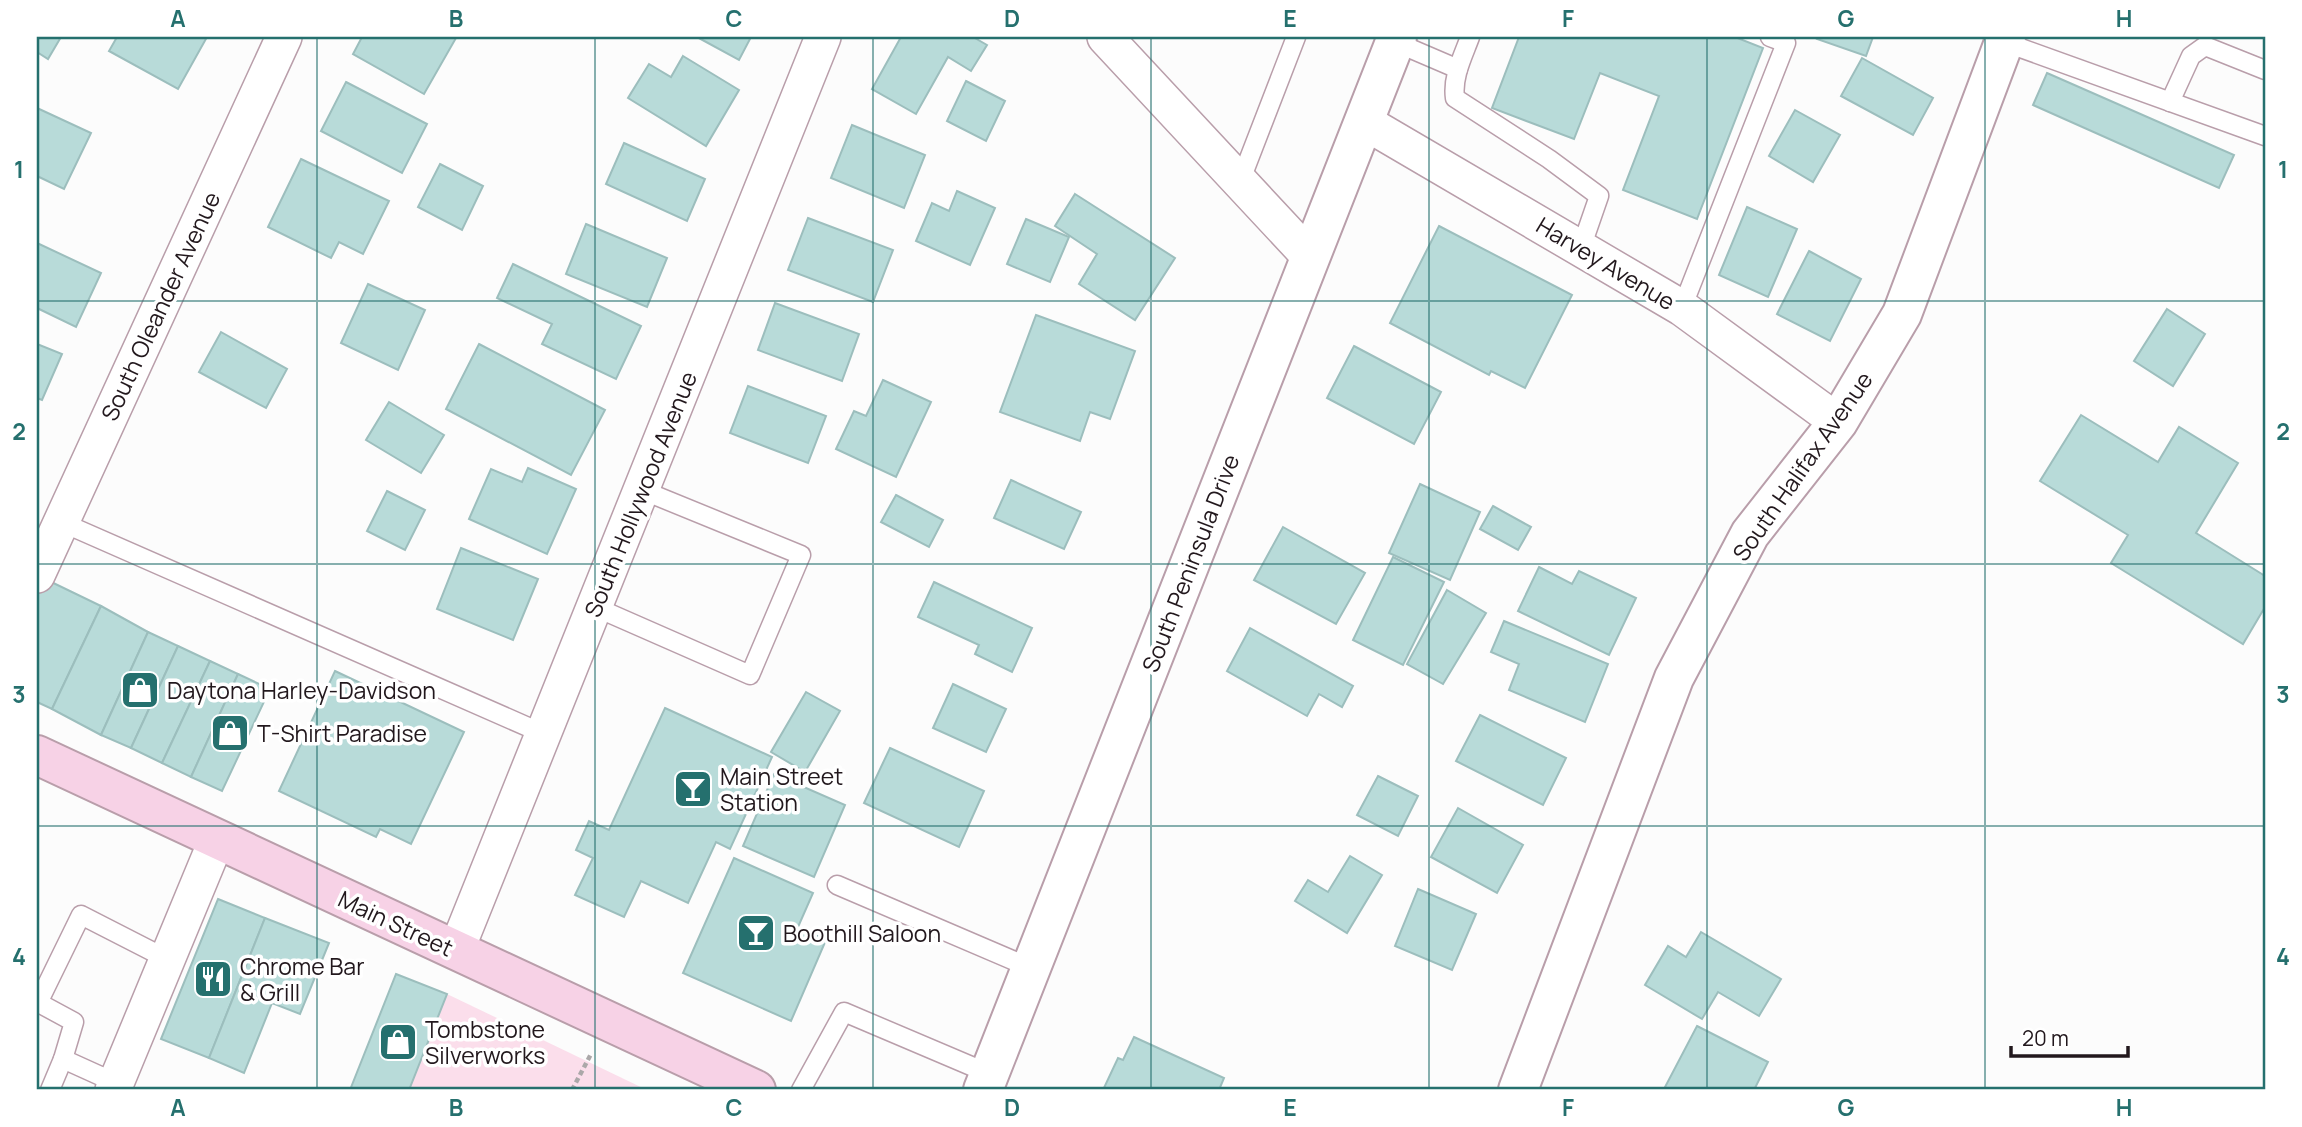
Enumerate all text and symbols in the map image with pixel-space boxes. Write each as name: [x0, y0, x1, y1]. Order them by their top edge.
text: A: [170, 2, 186, 34]
text: B: [449, 2, 463, 34]
text: C: [726, 2, 743, 34]
text: D: [1004, 2, 1020, 34]
text: E: [1283, 2, 1297, 34]
text: F: [1562, 2, 1574, 34]
text: G: [1838, 2, 1855, 34]
text: H: [2116, 2, 2132, 34]
text: 1: [14, 153, 24, 185]
text: 1: [2278, 153, 2288, 185]
street label: South Oleander Avenue: [93, 186, 227, 426]
street label: Harvey Avenue: [1531, 209, 1681, 317]
street label: South Halifax Avenue: [1725, 365, 1879, 567]
street label: South Hollywood Avenue: [576, 366, 704, 622]
text: 2: [12, 415, 26, 447]
text: 2: [2276, 415, 2290, 447]
street label: South Peninsula Drive: [1134, 450, 1246, 676]
shop icon: Daytona Harley-Davidson: [119, 669, 161, 711]
place label: Daytona Harley-Davidson: [167, 674, 436, 706]
text: 3: [12, 678, 26, 710]
text: 3: [2276, 678, 2290, 710]
shop icon: T-Shirt Paradise: [209, 712, 251, 754]
place label: T-Shirt Paradise: [257, 717, 427, 749]
place label: Main Street Station: [720, 760, 843, 818]
bar icon: Main Street Station: [672, 768, 714, 810]
street label: Main Street: [333, 882, 459, 964]
bar icon: Boothill Saloon: [735, 912, 777, 954]
place label: Boothill Saloon: [783, 917, 941, 949]
text: 4: [12, 940, 26, 972]
text: 4: [2276, 940, 2290, 972]
place label: Chrome Bar & Grill: [240, 950, 364, 1008]
restaurant icon: Chrome Bar & Grill: [192, 958, 234, 1000]
place label: Tombstone Silverworks: [425, 1013, 545, 1071]
scale bar: [2011, 1015, 2129, 1059]
shop icon: Tombstone Silverworks: [377, 1021, 419, 1063]
text: 20 m: [2022, 1024, 2069, 1052]
text: A: [170, 1091, 186, 1123]
text: B: [449, 1091, 463, 1123]
text: C: [726, 1091, 743, 1123]
text: D: [1004, 1091, 1020, 1123]
text: E: [1283, 1091, 1297, 1123]
text: F: [1562, 1091, 1574, 1123]
text: G: [1838, 1091, 1855, 1123]
text: H: [2116, 1091, 2132, 1123]

